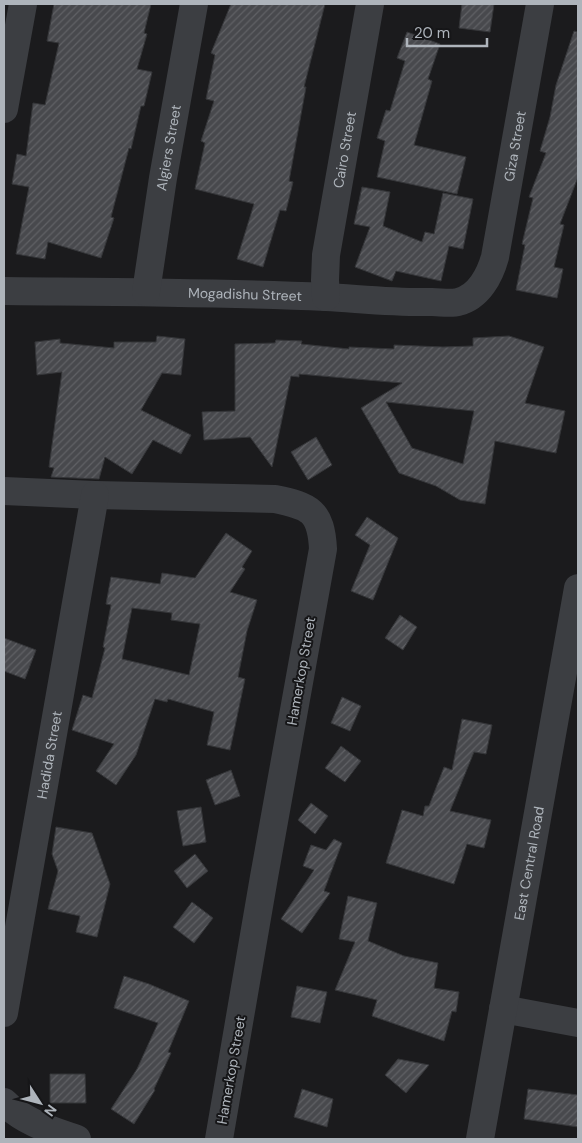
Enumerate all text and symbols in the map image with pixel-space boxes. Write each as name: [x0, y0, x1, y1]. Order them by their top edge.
scale bar: [407, 15, 487, 47]
text: 20 m: [414, 23, 450, 43]
street label: Algiers Street: [152, 103, 185, 192]
street label: Giza Street: [500, 109, 530, 183]
street label: Cairo Street: [329, 110, 360, 189]
street label: Mogadishu Street: [188, 284, 302, 305]
street label: Hamerkop Street: [283, 615, 319, 727]
street label: Hadida Street: [33, 709, 66, 800]
street label: East Central Road: [510, 805, 548, 922]
street label: Hamerkop Street: [213, 1014, 249, 1126]
north arrow: [15, 1078, 65, 1128]
text: N: [40, 1101, 61, 1120]

